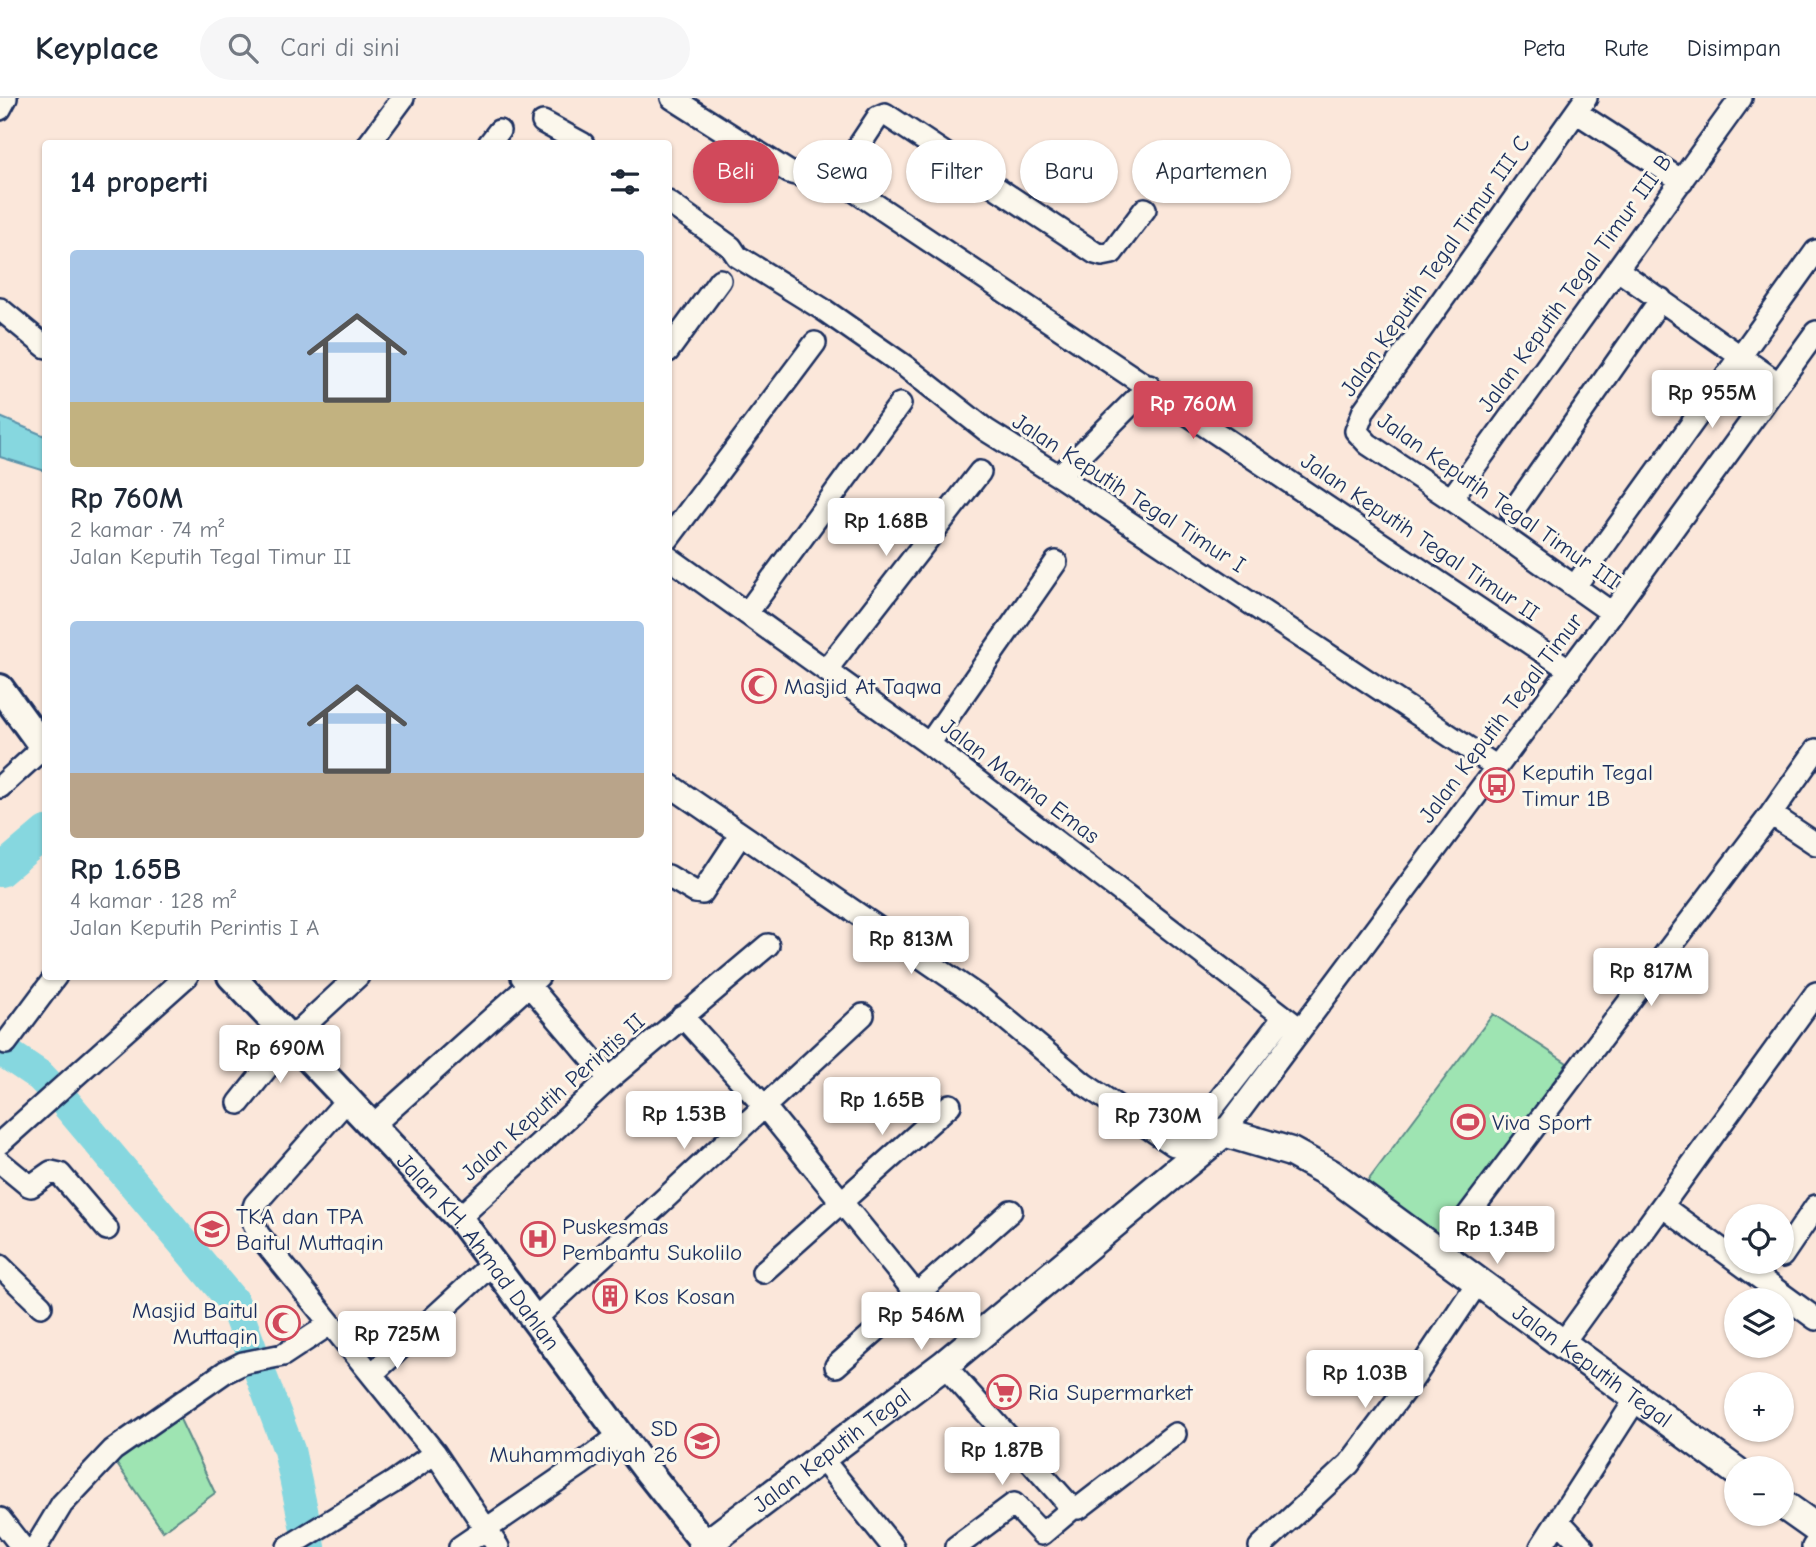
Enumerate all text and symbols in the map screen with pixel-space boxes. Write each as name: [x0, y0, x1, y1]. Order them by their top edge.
search box: [200, 17, 690, 80]
text: Keyplace: [35, 29, 158, 67]
icon: search: [224, 29, 262, 67]
text: Cari di sini: [280, 33, 400, 63]
text: Peta: [1523, 34, 1566, 62]
text: Rute: [1604, 34, 1649, 62]
text: Disimpan: [1687, 34, 1781, 62]
street label: Jalan Keputih Tegal Timur III C: [1334, 130, 1536, 402]
chip: Beli: [693, 140, 779, 203]
chip: Sewa: [793, 140, 892, 203]
chip: Filter: [906, 140, 1006, 203]
chip: Baru: [1020, 140, 1118, 203]
chip: Apartemen: [1132, 140, 1291, 203]
street label: Jalan Keputih Tegal Timur III B: [1472, 149, 1678, 417]
icon: filters: [606, 163, 644, 201]
text: 14 properti: [70, 165, 209, 200]
icon: home: [294, 295, 420, 421]
pin: Rp 955M: [1647, 370, 1777, 430]
text: Rp 955M: [1668, 379, 1756, 406]
pin: Rp 760M: [1128, 382, 1258, 441]
text: Rp 760M: [1150, 390, 1236, 417]
street label: Jalan Keputih Tegal Timur III: [1372, 406, 1626, 596]
street label: Jalan Keputih Tegal Timur I: [1008, 408, 1250, 578]
street label: Jalan Keputih Tegal Timur II: [1296, 447, 1544, 627]
text: Rp 760M: [70, 481, 183, 516]
pin: Rp 1.68B: [814, 498, 958, 558]
text: Rp 1.68B: [844, 507, 928, 534]
text: 2 kamar · 74 m²: [70, 516, 224, 543]
text: Jalan Keputih Tegal Timur II: [70, 543, 351, 570]
street label: Jalan Keputih Tegal Timur: [1413, 607, 1589, 828]
icon: home: [294, 666, 420, 792]
mosque icon: Masjid At Taqwa: [740, 667, 778, 705]
place label: Masjid At Taqwa: [784, 673, 942, 700]
street label: Jalan Marina Emas: [935, 713, 1105, 849]
place label: Keputih Tegal Timur 1B: [1522, 759, 1653, 812]
bus stop icon: Keputih Tegal Timur 1B: [1478, 766, 1516, 804]
text: Rp 1.65B: [70, 852, 181, 887]
text: 4 kamar · 128 m²: [70, 887, 236, 914]
text: Jalan Keputih Perintis I A: [70, 914, 319, 941]
pin: Rp 813M: [846, 916, 976, 976]
text: Rp 813M: [869, 925, 953, 952]
pin: Rp 817M: [1586, 948, 1716, 1008]
text: Rp 817M: [1609, 957, 1693, 984]
street label: Jalan Keputih Perintis II: [456, 1008, 650, 1186]
pin: Rp 690M: [215, 1026, 345, 1085]
text: Rp 690M: [235, 1034, 325, 1061]
pin: Rp 1.65B: [810, 1077, 954, 1137]
text: Rp 1.65B: [839, 1086, 925, 1113]
pin: Rp 1.53B: [612, 1091, 756, 1151]
pin: Rp 730M: [1093, 1094, 1223, 1153]
text: Rp 1.53B: [642, 1100, 726, 1127]
text: Rp 730M: [1115, 1102, 1201, 1129]
sports icon: Viva Sport: [1449, 1103, 1487, 1141]
place label: Viva Sport: [1492, 1109, 1592, 1136]
street label: Jalan KH. Ahmad Dahlan: [391, 1147, 566, 1355]
place label: TKA dan TPA Baitul Muttaqin: [236, 1203, 384, 1256]
map controls: [1724, 1204, 1794, 1526]
button: locate: [1724, 1204, 1794, 1274]
pin: Rp 1.34B: [1425, 1206, 1569, 1266]
school or university icon: TKA dan TPA Baitul Muttaqin: [193, 1210, 231, 1248]
place label: Puskesmas Pembantu Sukolilo: [562, 1213, 742, 1266]
text: Rp 1.34B: [1456, 1215, 1538, 1242]
hospital icon: Puskesmas Pembantu Sukolilo: [519, 1220, 557, 1258]
building icon: Kos Kosan: [591, 1277, 629, 1315]
place label: Kos Kosan: [634, 1283, 735, 1310]
button: layers: [1724, 1288, 1794, 1358]
pin: Rp 546M: [856, 1292, 986, 1352]
place label: Masjid Baitul Muttaqin: [132, 1297, 258, 1350]
street label: Jalan Keputih Tegal: [1507, 1298, 1677, 1433]
text: Rp 546M: [877, 1301, 965, 1328]
mosque icon: Masjid Baitul Muttaqin: [264, 1304, 302, 1342]
pin: Rp 725M: [332, 1312, 462, 1371]
text: Rp 725M: [354, 1320, 440, 1347]
pin: Rp 1.03B: [1293, 1350, 1437, 1410]
text: Rp 1.03B: [1322, 1359, 1408, 1386]
button: +: [1724, 1372, 1794, 1442]
supermarket icon: Ria Supermarket: [985, 1373, 1023, 1411]
place label: Ria Supermarket: [1028, 1379, 1194, 1406]
street label: Jalan Keputih Tegal: [747, 1382, 916, 1518]
place label: SD Muhammadiyah 26: [489, 1415, 678, 1468]
school or university icon: SD Muhammadiyah 26: [683, 1422, 721, 1460]
pin: Rp 1.87B: [930, 1428, 1074, 1487]
text: Rp 1.87B: [961, 1436, 1043, 1463]
button: −: [1724, 1456, 1794, 1526]

